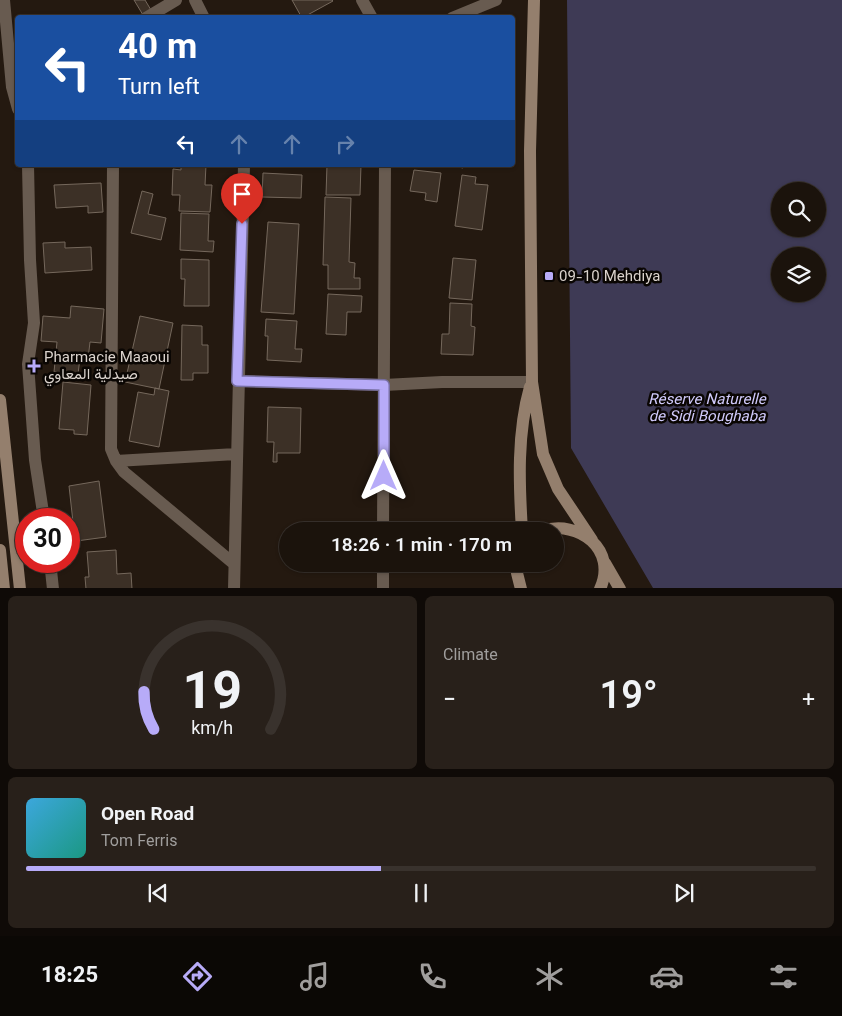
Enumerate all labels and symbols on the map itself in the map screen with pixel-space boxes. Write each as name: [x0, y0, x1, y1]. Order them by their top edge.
pin: [221, 173, 263, 224]
place label: 09-10 Mehdiya: [559, 266, 660, 289]
marker: 09-10 Mehdiya: [543, 270, 555, 282]
place label: Pharmacie Maaoui صيدلية المعاوي: [44, 347, 170, 387]
marker: Pharmacie Maaoui صيدلية المعاوي: [28, 360, 40, 372]
park label: Réserve Naturelle de Sidi Boughaba: [648, 389, 767, 429]
position arrow: [357, 449, 409, 501]
speed limit sign: 30: [15, 508, 80, 573]

